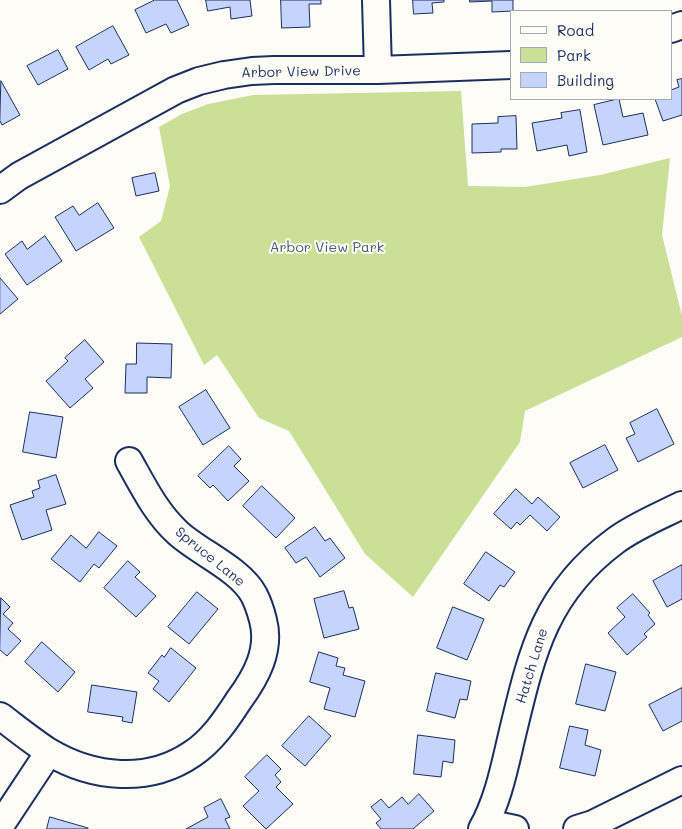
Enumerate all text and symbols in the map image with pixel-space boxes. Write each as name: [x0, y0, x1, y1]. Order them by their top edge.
legend: [510, 10, 672, 100]
text: Road: [557, 20, 594, 40]
text: Park: [557, 45, 591, 65]
street label: Arbor View Drive: [241, 63, 361, 81]
text: Building: [557, 70, 614, 90]
park label: Arbor View Park: [270, 240, 384, 256]
street label: Spruce Lane: [172, 524, 248, 590]
street label: Hatch Lane: [513, 626, 551, 706]

